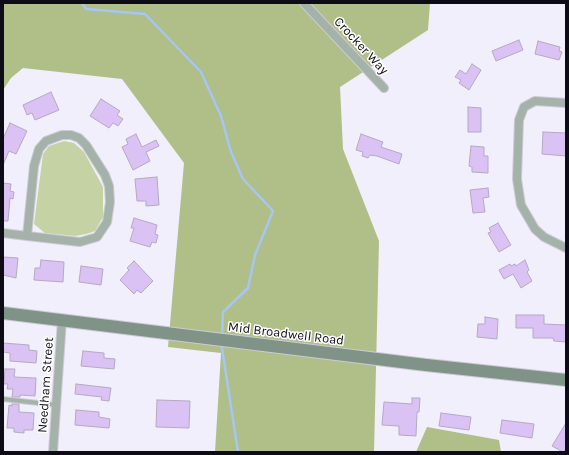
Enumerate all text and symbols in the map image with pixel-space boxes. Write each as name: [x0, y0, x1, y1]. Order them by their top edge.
street label: Crocker Way: [331, 14, 391, 78]
street label: Mid Broadwell Road: [227, 319, 345, 349]
street label: Needham Street: [35, 337, 57, 433]

